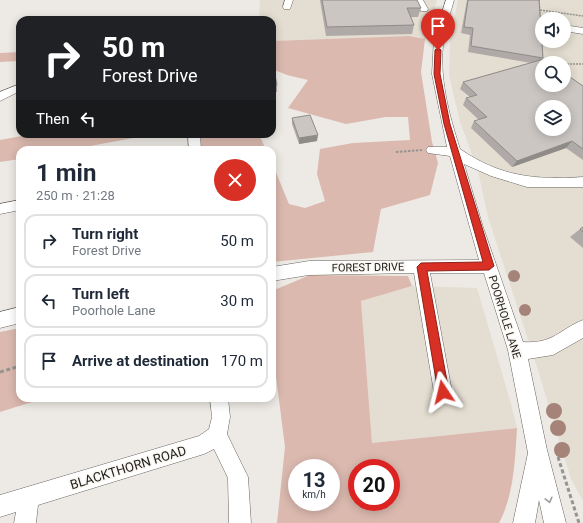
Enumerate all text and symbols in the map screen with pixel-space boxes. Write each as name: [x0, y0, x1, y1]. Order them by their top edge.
pin: [421, 9, 455, 50]
map controls: [535, 12, 571, 136]
button: sound: [535, 12, 571, 48]
icon: arrive: [427, 15, 449, 37]
text: 50 m: [102, 31, 165, 64]
icon: right: [36, 32, 88, 84]
button: search: [535, 56, 571, 92]
text: Forest Drive: [102, 65, 198, 86]
button: layers: [535, 100, 571, 136]
icon: left: [77, 108, 99, 130]
text: Then: [36, 110, 69, 128]
text: 1 min: [36, 159, 96, 187]
button: close: [214, 159, 256, 201]
text: 250 m · 21:28: [36, 188, 115, 203]
text: Turn right: [72, 225, 138, 243]
icon: right: [38, 230, 60, 252]
text: 50 m: [220, 232, 254, 250]
text: Forest Drive: [72, 243, 141, 258]
street label: FOREST DRIVE: [332, 260, 404, 275]
street label: POORHOLE LANE: [486, 274, 523, 360]
text: Turn left: [72, 285, 129, 303]
icon: left: [38, 290, 60, 312]
text: 30 m: [220, 292, 254, 310]
text: Poorhole Lane: [72, 303, 155, 318]
icon: arrive: [38, 350, 60, 372]
text: Arrive at destination: [72, 352, 209, 370]
text: 170 m: [221, 352, 263, 370]
position arrow: [422, 371, 464, 413]
street label: BLACKTHORN ROAD: [68, 443, 188, 492]
speed limit sign: 20: [348, 459, 400, 511]
text: 13: [303, 468, 325, 492]
text: km/h: [302, 489, 326, 500]
one-way arrow: [545, 497, 553, 503]

